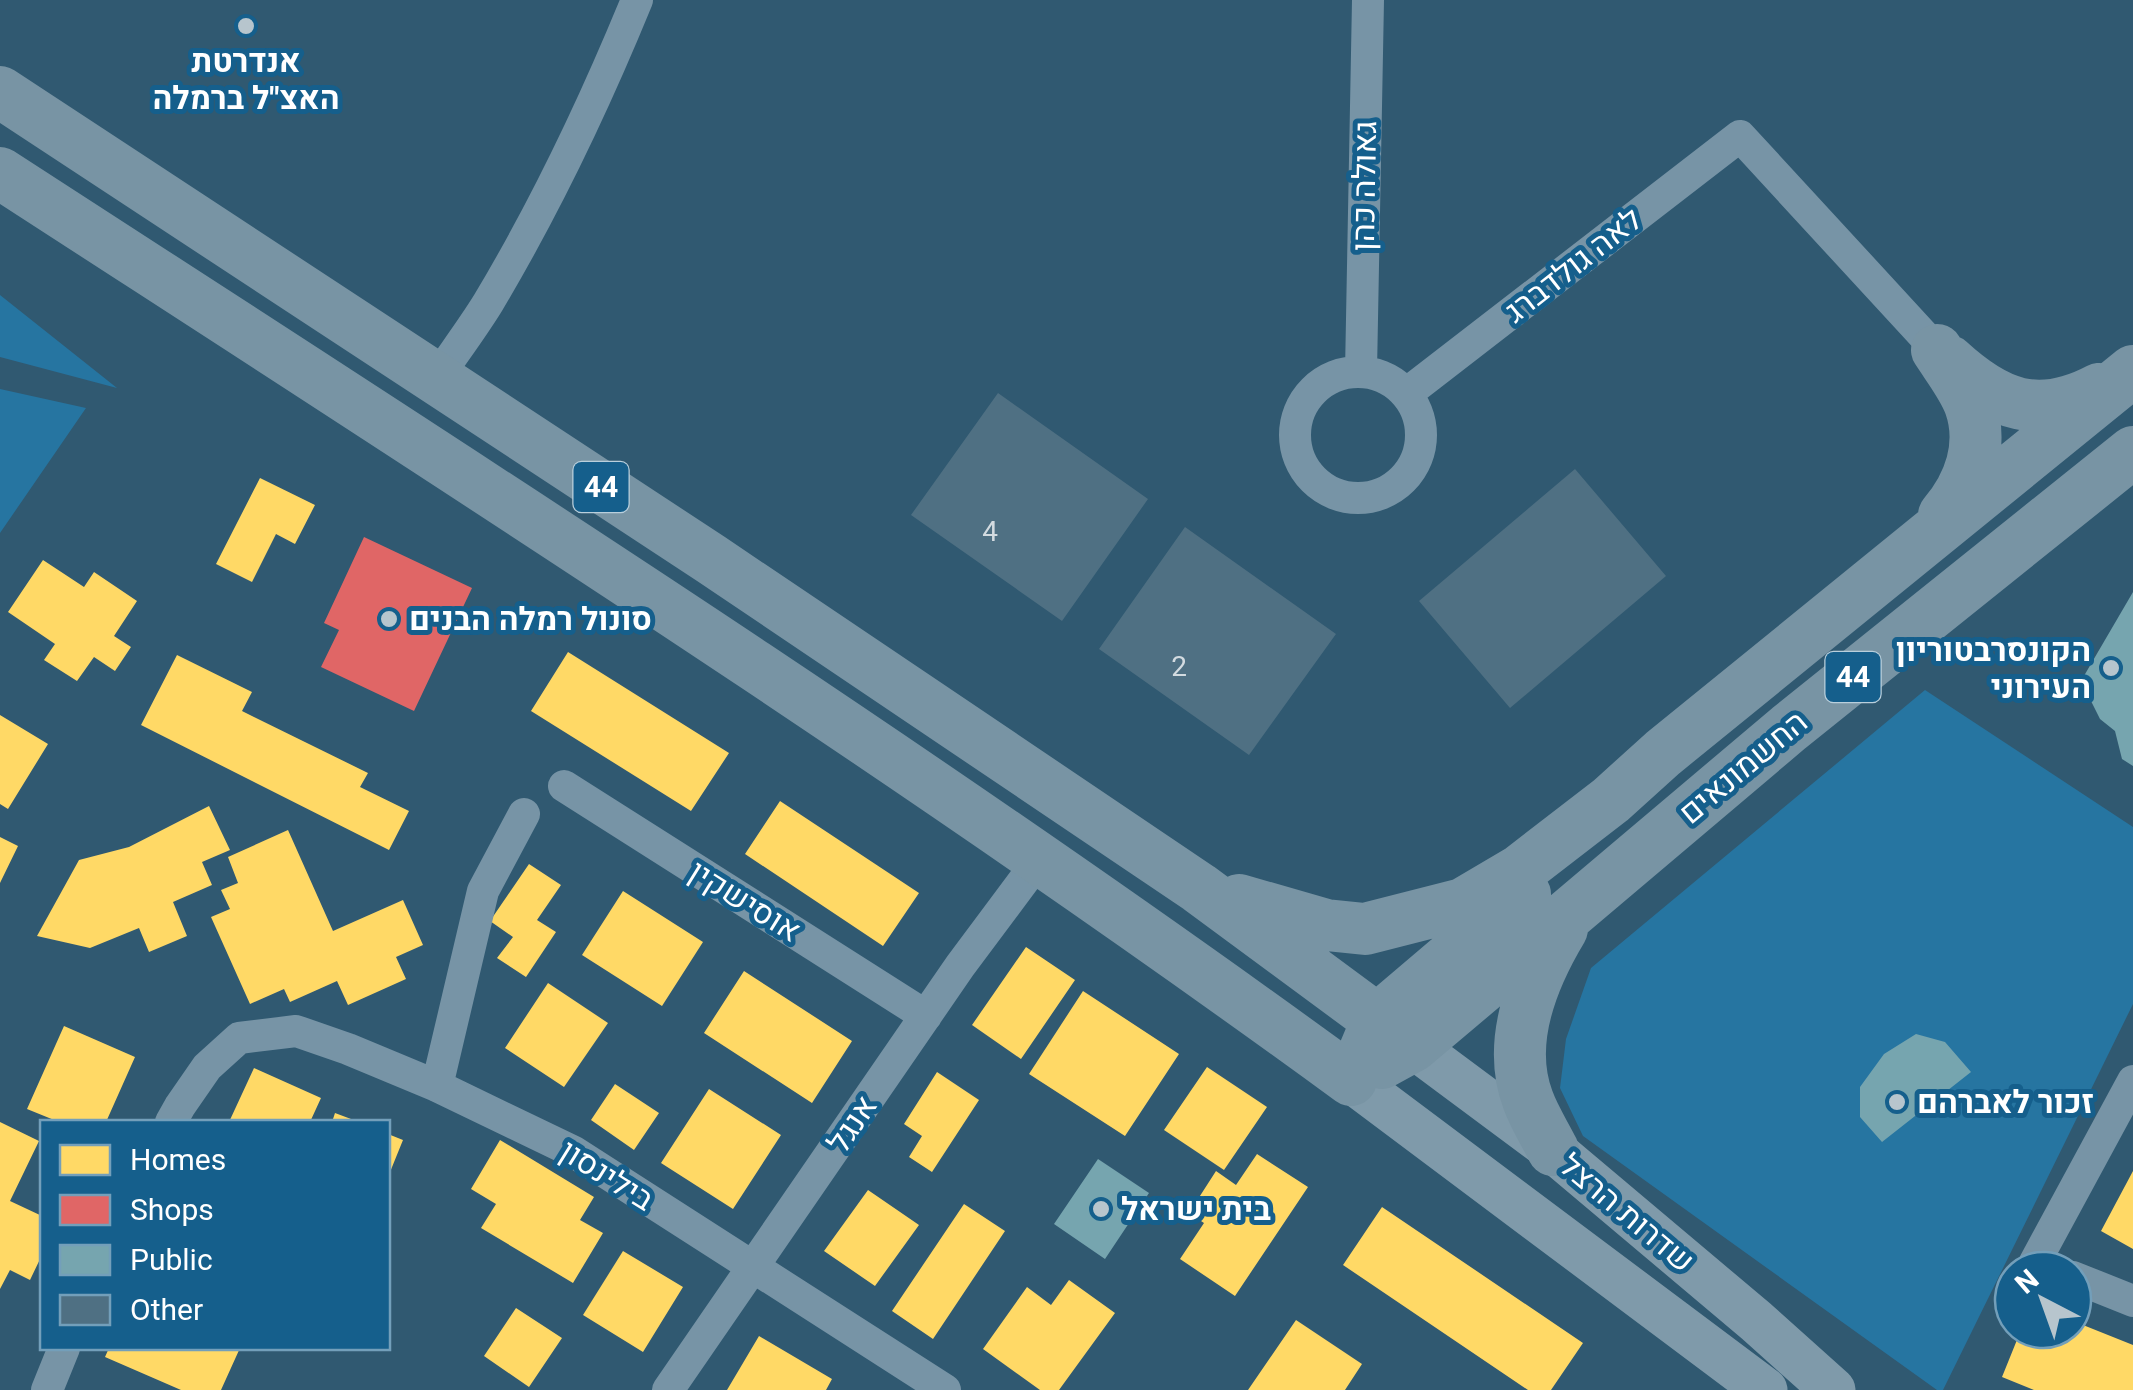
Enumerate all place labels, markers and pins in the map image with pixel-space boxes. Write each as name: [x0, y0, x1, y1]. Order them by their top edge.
marker: אנדרטת האצ"ל ברמלה: [235, 15, 257, 37]
place label: אנדרטת האצ"ל ברמלה: [152, 42, 340, 117]
place label: סונול רמלה הבנים: [409, 600, 652, 638]
marker: סונול רמלה הבנים: [378, 608, 400, 630]
place label: הקונסרבטוריון העירוני: [1896, 631, 2091, 706]
marker: הקונסרבטוריון העירוני: [2100, 657, 2122, 679]
place label: זכור לאברהם: [1917, 1083, 2094, 1121]
marker: זכור לאברהם: [1886, 1091, 1908, 1113]
place label: בית ישראל: [1121, 1190, 1271, 1228]
marker: בית ישראל: [1090, 1198, 1112, 1220]

